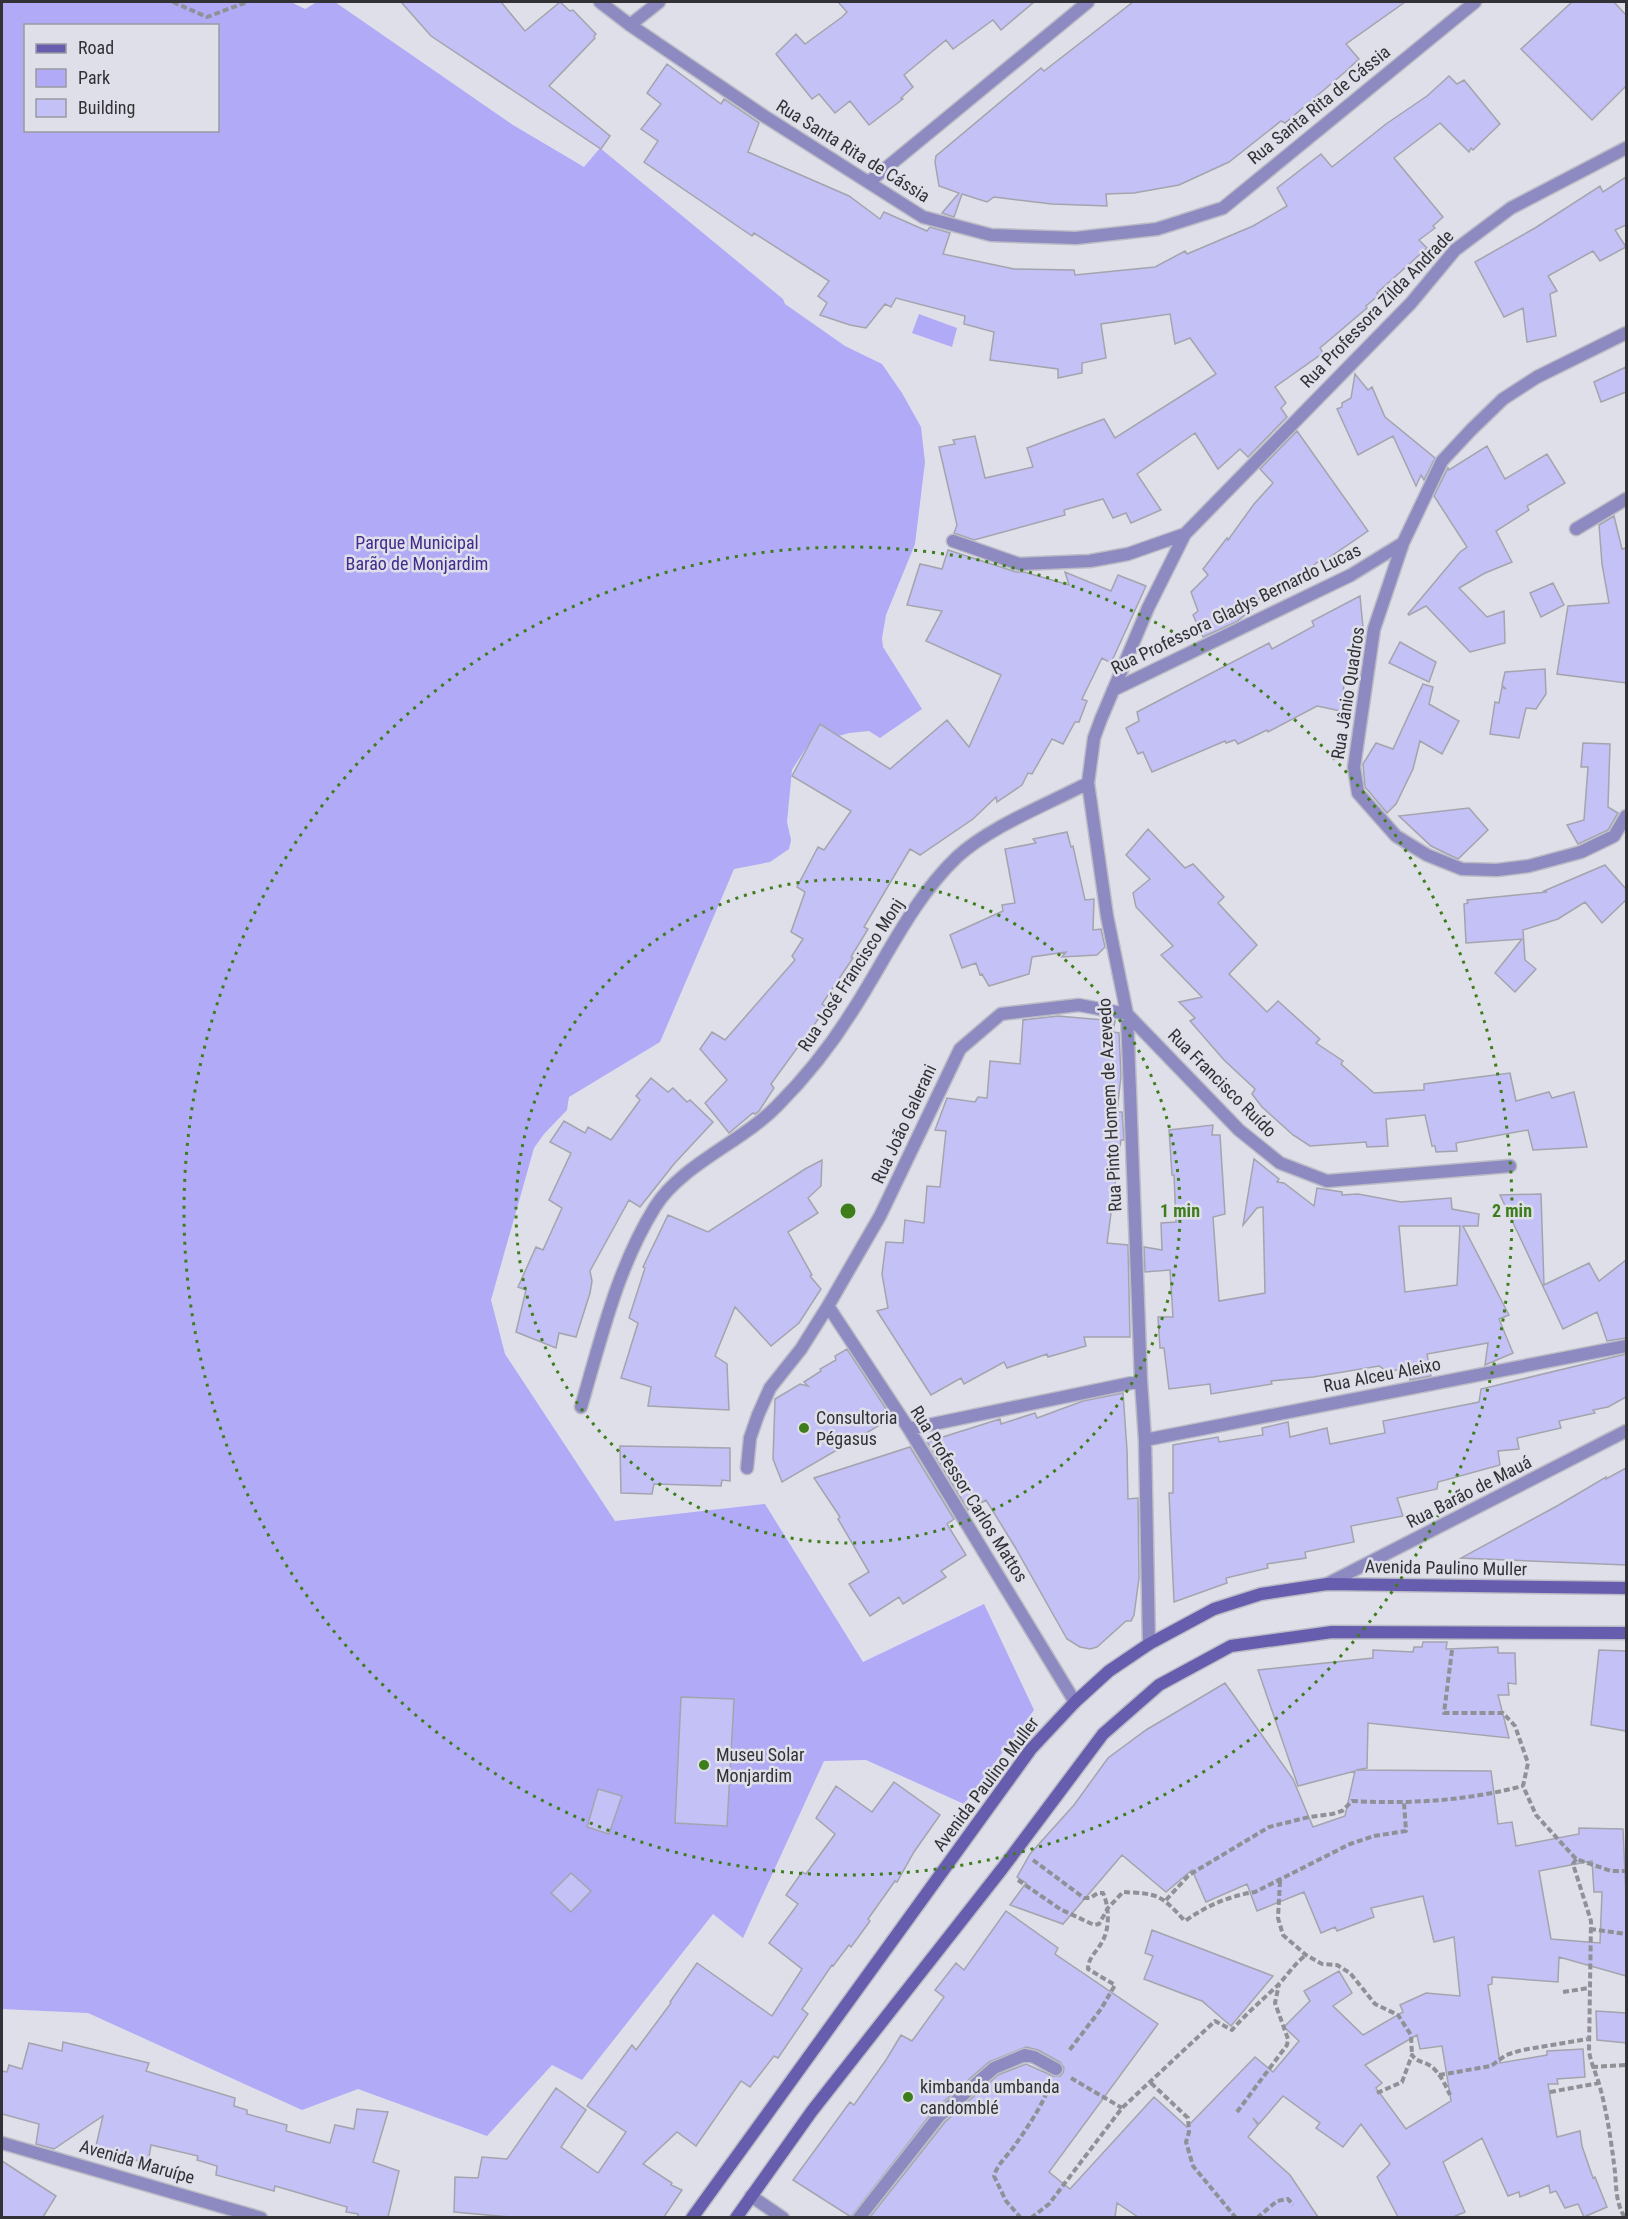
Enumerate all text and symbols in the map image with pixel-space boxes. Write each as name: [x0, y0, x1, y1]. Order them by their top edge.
legend: [24, 24, 219, 132]
text: Road: [78, 37, 114, 58]
street label: Rua Santa Rita de Cássia: [1243, 41, 1394, 168]
text: Park: [78, 67, 110, 88]
street label: Rua Santa Rita de Cássia: [773, 95, 934, 206]
text: Building: [78, 97, 135, 118]
street label: Rua Professora Zilda Andrade: [1296, 225, 1458, 392]
park label: Parque Municipal Barão de Monjardim: [346, 532, 488, 574]
street label: Rua Professora Gladys Bernardo Lucas: [1107, 539, 1364, 678]
street label: Rua Jânio Quadros: [1327, 625, 1368, 761]
street label: Rua José Francisco Monj: [793, 894, 908, 1055]
street label: Rua Pinto Homem de Azevedo: [1093, 998, 1126, 1212]
street label: Rua Francisco Ruído: [1164, 1024, 1281, 1141]
street label: Rua João Galerani: [867, 1061, 940, 1187]
text: 1 min: [1160, 1200, 1200, 1221]
text: 2 min: [1492, 1200, 1532, 1221]
centre of rings: [838, 1201, 858, 1221]
street label: Rua Alceu Aleixo: [1322, 1353, 1442, 1396]
street label: Rua Professor Carlos Mattos: [906, 1402, 1032, 1586]
place label: Consultoria Pégasus: [816, 1407, 897, 1449]
marker: Consultoria Pégasus: [797, 1421, 811, 1435]
street label: Rua Barão de Mauá: [1403, 1451, 1535, 1532]
street label: Avenida Paulino Muller: [1365, 1556, 1528, 1579]
street label: Avenida Paulino Muller: [928, 1712, 1043, 1855]
place label: Museu Solar Monjardim: [716, 1744, 805, 1786]
marker: Museu Solar Monjardim: [697, 1758, 711, 1772]
place label: kimbanda umbanda candomblé: [920, 2076, 1060, 2118]
marker: kimbanda umbanda candomblé: [901, 2090, 915, 2104]
street label: Avenida Maruípe: [77, 2135, 197, 2188]

